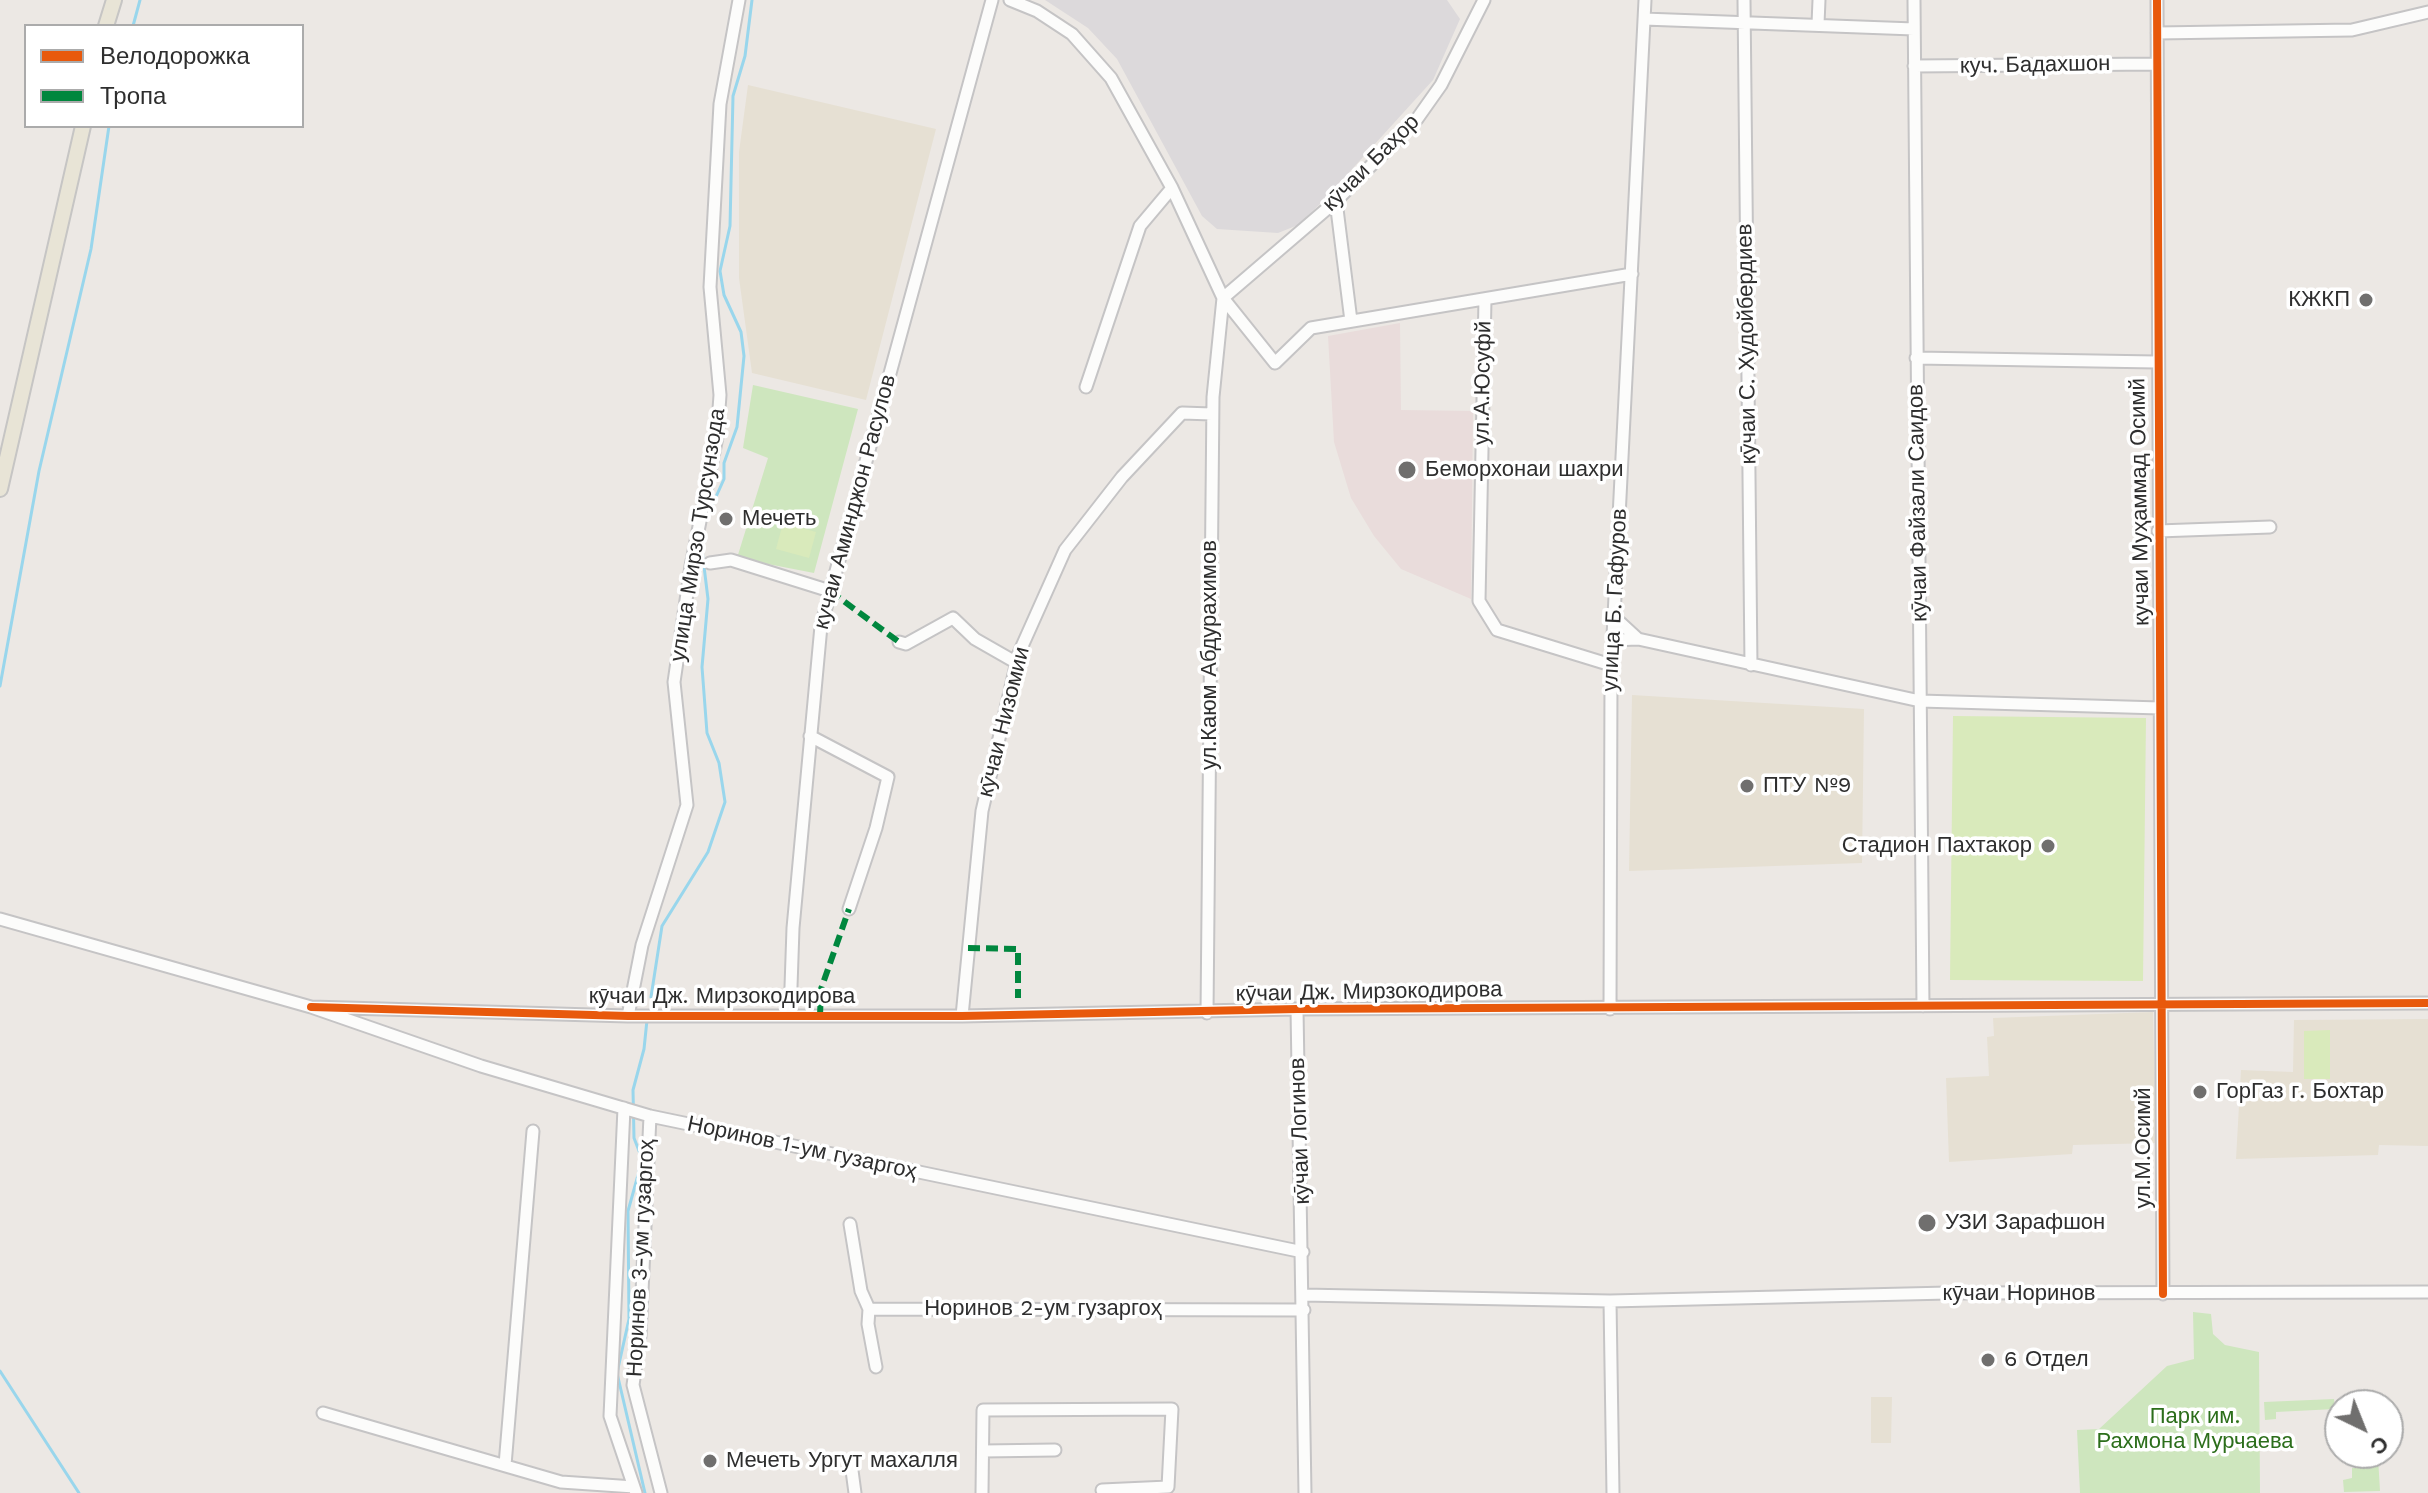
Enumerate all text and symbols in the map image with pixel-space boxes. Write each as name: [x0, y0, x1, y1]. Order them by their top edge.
legend: [24, 24, 304, 128]
text: Велодорожка: [100, 42, 250, 70]
street label: куч. Бадахшон: [1960, 50, 2110, 80]
text: Тропа: [100, 82, 166, 110]
street label: кӯчаи Баҳор: [1317, 109, 1425, 217]
street label: кӯчаи С. Худойбердиев: [1732, 224, 1762, 464]
place label: КЖКП: [2288, 287, 2350, 313]
marker: КЖКП: [2357, 291, 2375, 309]
street label: ул.А.Юсуфй: [1469, 321, 1497, 445]
street label: кучаи Аминджон Расулов: [808, 372, 902, 632]
street label: кучаи Муҳаммад Осимй: [2125, 378, 2155, 626]
street label: кӯчаи Файзали Саидов: [1903, 384, 1933, 622]
street label: улица Мирзо Турсунзода: [665, 406, 731, 664]
place label: Беморхонаи шахри: [1425, 457, 1624, 483]
marker: Беморхонаи шахри: [1396, 459, 1418, 481]
place label: Мечеть: [742, 506, 817, 532]
street label: улица Б. Гафуров: [1597, 508, 1633, 692]
marker: Мечеть: [717, 510, 735, 528]
street label: ул.Каюм Абдурахимов: [1197, 540, 1223, 770]
street label: кӯчаи Низомии: [973, 644, 1035, 800]
place label: ПТУ №9: [1763, 773, 1851, 799]
marker: ПТУ №9: [1738, 777, 1756, 795]
place label: Стадион Пахтакор: [1842, 833, 2032, 859]
marker: Стадион Пахтакор: [2039, 837, 2057, 855]
street label: кӯчаи Дж. Мирзокодирова: [1235, 976, 1503, 1008]
street label: кӯчаи Дж. Мирзокодирова: [589, 984, 855, 1010]
street label: кӯчаи Логинов: [1284, 1057, 1316, 1205]
place label: ГорГаз г. Бохтар: [2216, 1079, 2384, 1105]
marker: ГорГаз г. Бохтар: [2191, 1083, 2209, 1101]
street label: ул.М.Осимй: [2131, 1087, 2157, 1209]
street label: Норинов 1-ум гузаргоҳ: [685, 1111, 919, 1185]
street label: Норинов 3-ум гузаргоҳ: [622, 1138, 660, 1378]
place label: УЗИ Зарафшон: [1945, 1210, 2105, 1236]
marker: УЗИ Зарафшон: [1916, 1212, 1938, 1234]
street label: кӯчаи Норинов: [1943, 1281, 2095, 1307]
street label: Норинов 2-ум гузаргоҳ: [924, 1296, 1162, 1322]
place label: 6 Отдел: [2004, 1347, 2089, 1373]
marker: 6 Отдел: [1979, 1351, 1997, 1369]
north arrow: [2324, 1389, 2404, 1469]
park label: Парк им. Рахмона Мурчаева: [2096, 1404, 2294, 1456]
text: С: [2365, 1431, 2394, 1460]
place label: Мечеть Ургут махалля: [726, 1448, 958, 1474]
marker: Мечеть Ургут махалля: [701, 1452, 719, 1470]

